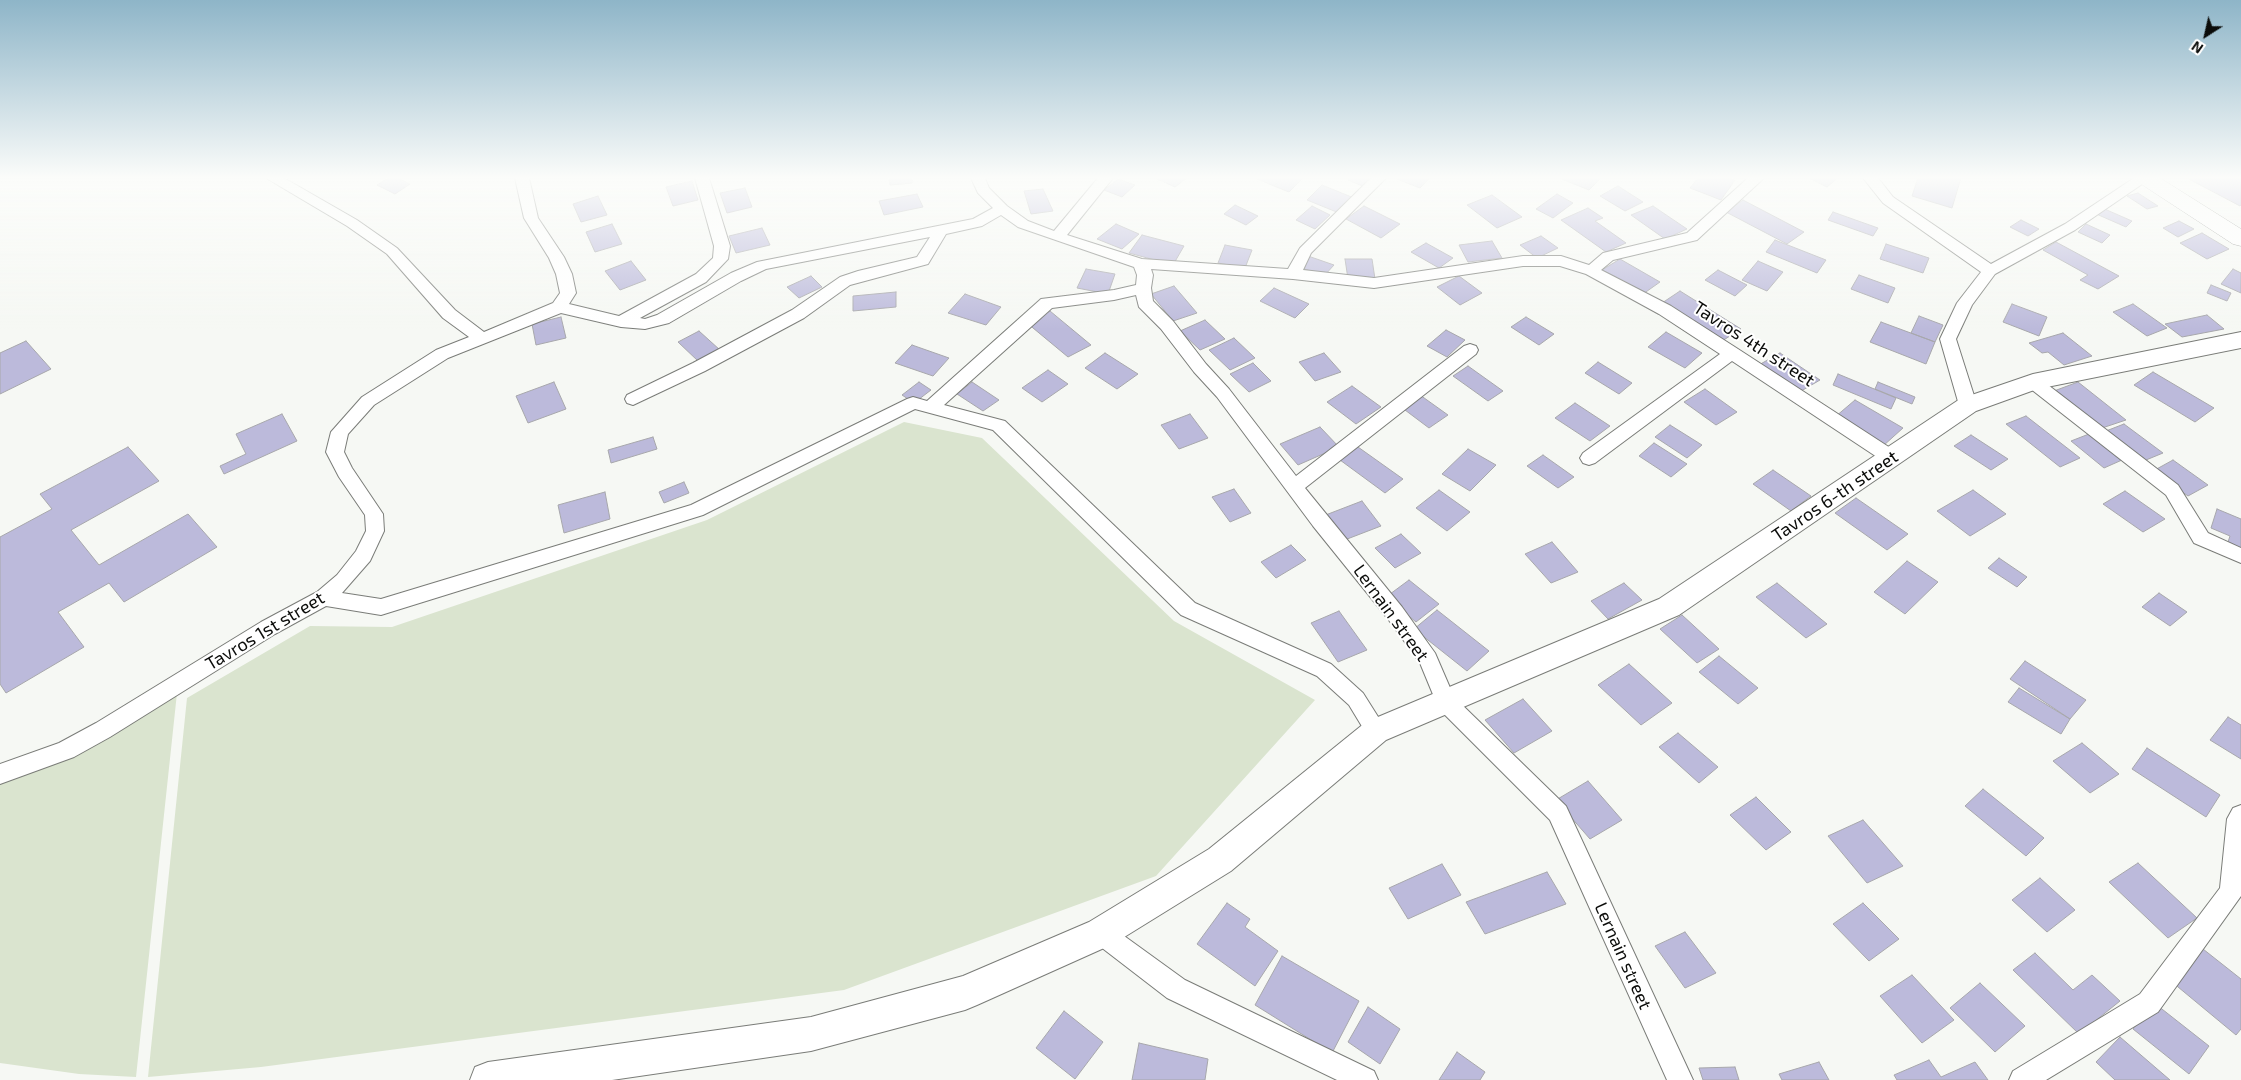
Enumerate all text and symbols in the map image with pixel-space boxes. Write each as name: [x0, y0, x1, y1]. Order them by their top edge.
north arrow: [2181, 10, 2231, 60]
text: N: [2188, 38, 2206, 58]
street label: Tavros 4th street: [1689, 297, 1819, 391]
street label: Tavros 6-th street: [1768, 446, 1902, 546]
street label: Lernain street: [1349, 560, 1433, 666]
street label: Tavros 1st street: [202, 587, 328, 675]
street label: Lernain street: [1590, 899, 1656, 1013]

